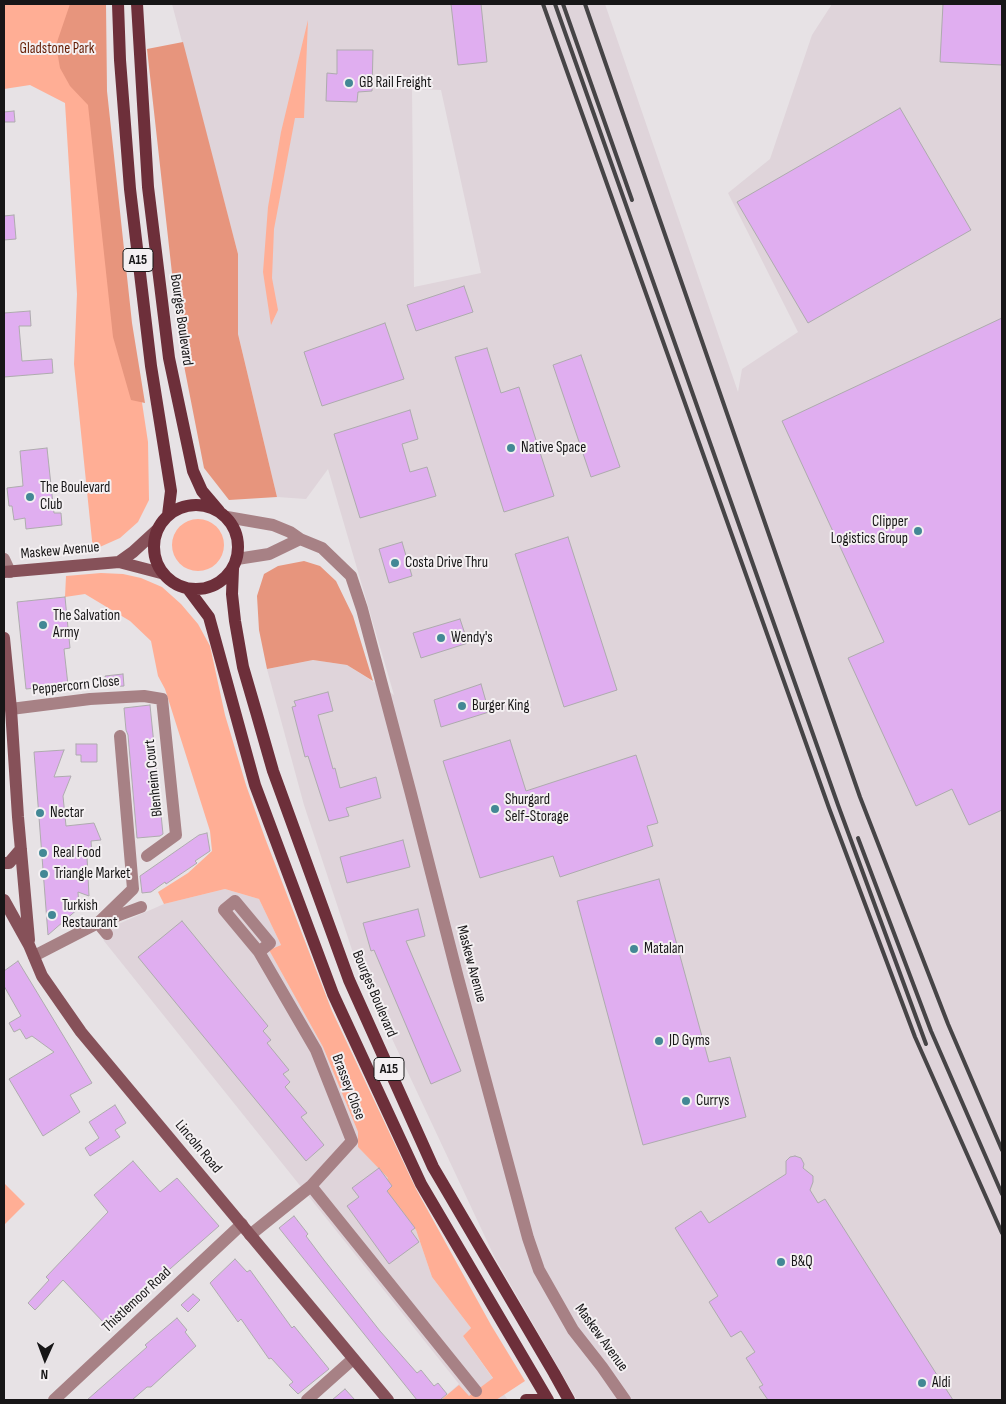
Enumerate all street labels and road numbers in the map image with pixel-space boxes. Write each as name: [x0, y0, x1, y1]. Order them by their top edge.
road number: A15: [123, 248, 153, 272]
street label: Bourges Boulevard: [166, 273, 196, 367]
street label: Maskew Avenue: [20, 539, 100, 563]
street label: Peppercorn Close: [31, 672, 121, 700]
street label: Blenheim Court: [141, 738, 167, 818]
street label: Maskew Avenue: [452, 924, 490, 1004]
street label: Bourges Boulevard: [348, 948, 400, 1040]
street label: Brassey Close: [327, 1052, 369, 1122]
road number: A15: [374, 1058, 404, 1080]
street label: Lincoln Road: [171, 1117, 225, 1177]
street label: Thistlemoor Road: [99, 1264, 175, 1336]
street label: Maskew Avenue: [570, 1301, 632, 1375]

